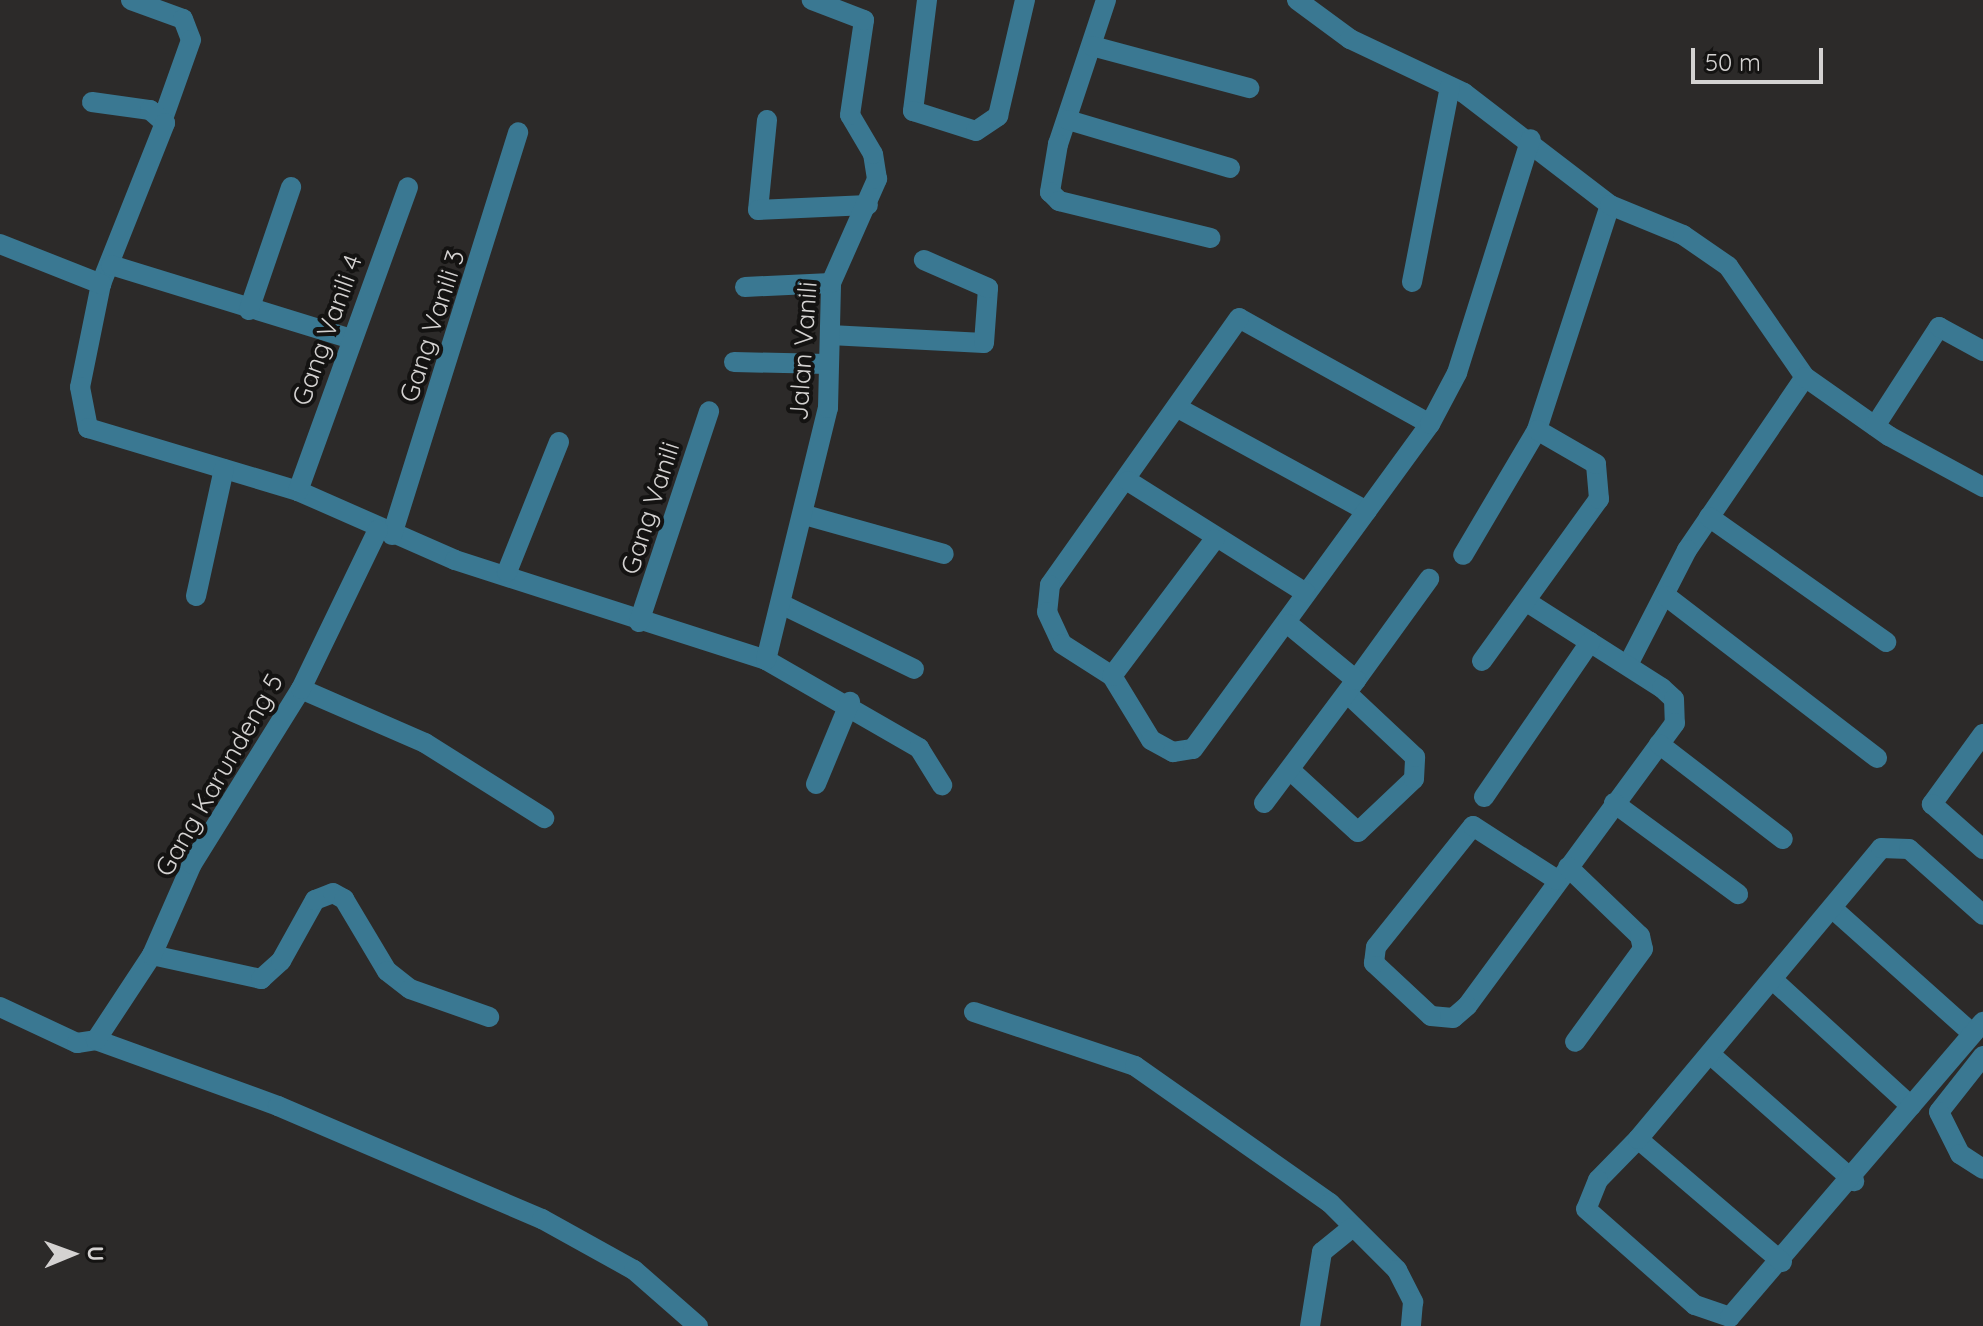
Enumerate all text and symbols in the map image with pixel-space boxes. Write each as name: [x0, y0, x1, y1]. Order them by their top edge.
scale bar: [1695, 32, 1827, 82]
text: 50 m: [1705, 47, 1761, 77]
street label: Gang Vanili 3: [393, 246, 471, 406]
street label: Gang Vanili 4: [285, 250, 369, 410]
street label: Jalan Vanili: [783, 280, 823, 422]
street label: Gang Vanili: [614, 438, 686, 578]
street label: Gang Karundeng 5: [148, 668, 290, 882]
north arrow: [32, 1214, 112, 1294]
text: U: [82, 1246, 110, 1262]

